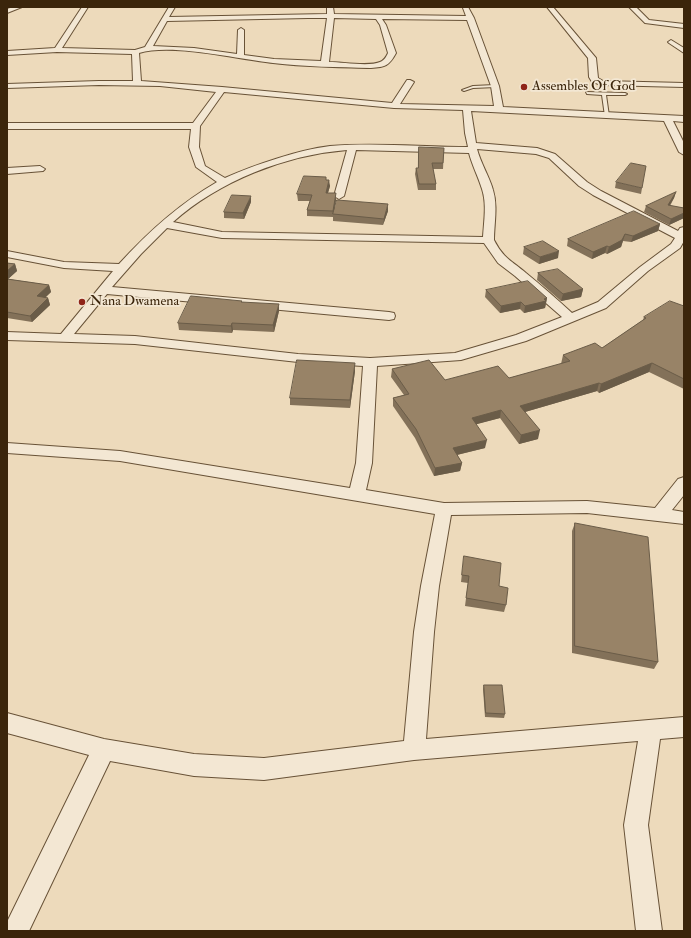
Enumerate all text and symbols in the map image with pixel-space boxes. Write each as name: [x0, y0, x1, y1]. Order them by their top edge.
place label: Assembles Of God: [532, 79, 635, 95]
marker: Assembles Of God: [519, 82, 529, 92]
place label: Nana Dwamena: [90, 294, 179, 310]
marker: Nana Dwamena: [77, 297, 87, 307]

